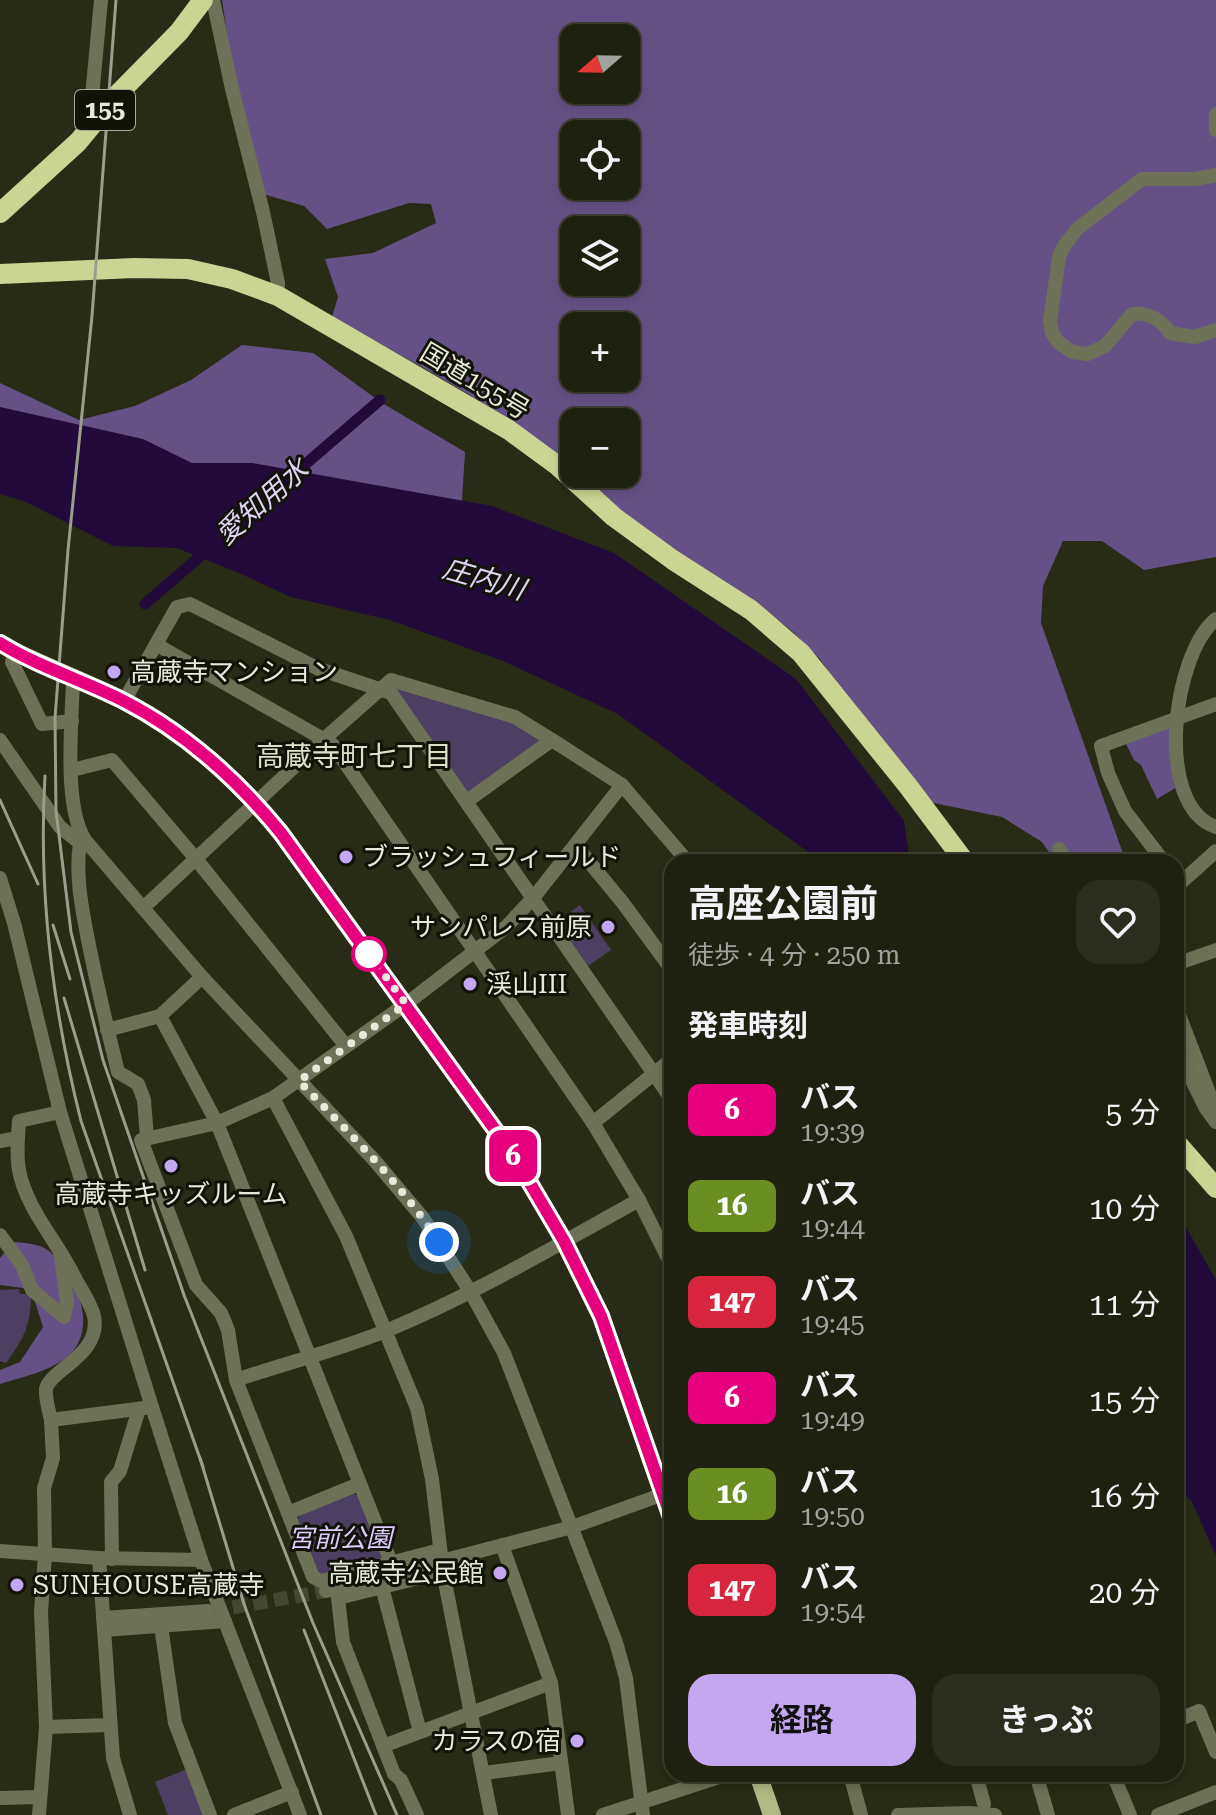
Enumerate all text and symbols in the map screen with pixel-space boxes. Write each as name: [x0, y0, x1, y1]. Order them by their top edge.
north arrow: [560, 24, 640, 104]
map controls: [560, 24, 640, 488]
road number: 155: [75, 90, 135, 130]
button: locate: [560, 120, 640, 200]
button: layers: [560, 216, 640, 296]
button: +: [560, 312, 640, 392]
street label: 国道155号: [415, 337, 535, 425]
button: −: [560, 408, 640, 488]
water label: 愛知用水: [209, 451, 317, 551]
water label: 庄内川: [439, 552, 532, 607]
place label: 高蔵寺マンション: [130, 657, 338, 687]
marker: 高蔵寺マンション: [105, 663, 123, 681]
district label: 高蔵寺町七丁目: [256, 740, 452, 773]
place label: ブラッシュフィールド: [362, 842, 621, 872]
marker: ブラッシュフィールド: [337, 848, 355, 866]
button: heart: [1076, 880, 1160, 964]
text: 高座公園前: [688, 882, 878, 926]
place label: サンパレス前原: [410, 912, 592, 942]
marker: サンパレス前原: [599, 918, 617, 936]
unlabelled marker: [352, 937, 386, 971]
text: 徒歩 · 4 分 · 250 m: [688, 940, 901, 970]
place label: 渓山III: [486, 969, 567, 999]
marker: 渓山III: [461, 975, 479, 993]
text: 発車時刻: [688, 1008, 808, 1043]
text: バス: [800, 1080, 860, 1115]
text: 6: [724, 1093, 740, 1126]
text: 5 分: [1106, 1095, 1160, 1130]
text: 19:39: [800, 1117, 865, 1147]
line badge: 6: [487, 1130, 539, 1182]
text: 6: [505, 1139, 521, 1172]
marker: 高蔵寺キッズルーム: [162, 1157, 180, 1175]
text: バス: [800, 1176, 860, 1211]
place label: 高蔵寺キッズルーム: [54, 1179, 288, 1209]
text: 16: [716, 1189, 748, 1222]
text: 10 分: [1089, 1191, 1160, 1226]
text: 19:44: [800, 1213, 865, 1243]
your location: [419, 1222, 459, 1262]
text: バス: [800, 1272, 860, 1307]
text: 147: [708, 1285, 756, 1318]
text: 11 分: [1089, 1287, 1160, 1322]
text: 19:45: [800, 1309, 865, 1339]
text: バス: [800, 1368, 860, 1403]
text: 6: [724, 1381, 740, 1414]
text: 15 分: [1089, 1383, 1160, 1418]
text: 19:49: [800, 1405, 865, 1435]
text: バス: [800, 1464, 860, 1499]
text: 16: [716, 1477, 748, 1510]
text: 16 分: [1089, 1479, 1160, 1514]
text: 19:50: [800, 1501, 865, 1531]
park label: 宮前公園: [288, 1523, 396, 1553]
place label: 高蔵寺公民館: [328, 1558, 484, 1588]
text: バス: [800, 1560, 860, 1595]
marker: 高蔵寺公民館: [491, 1564, 509, 1582]
place label: SUNHOUSE高蔵寺: [33, 1570, 264, 1600]
text: 147: [708, 1573, 756, 1606]
text: 20 分: [1089, 1575, 1160, 1610]
marker: SUNHOUSE高蔵寺: [8, 1576, 26, 1594]
text: 19:54: [800, 1597, 865, 1627]
button: 経路: [688, 1674, 916, 1766]
button: きっぷ: [932, 1674, 1160, 1766]
place label: カラスの宿: [432, 1726, 561, 1756]
marker: カラスの宿: [568, 1732, 586, 1750]

